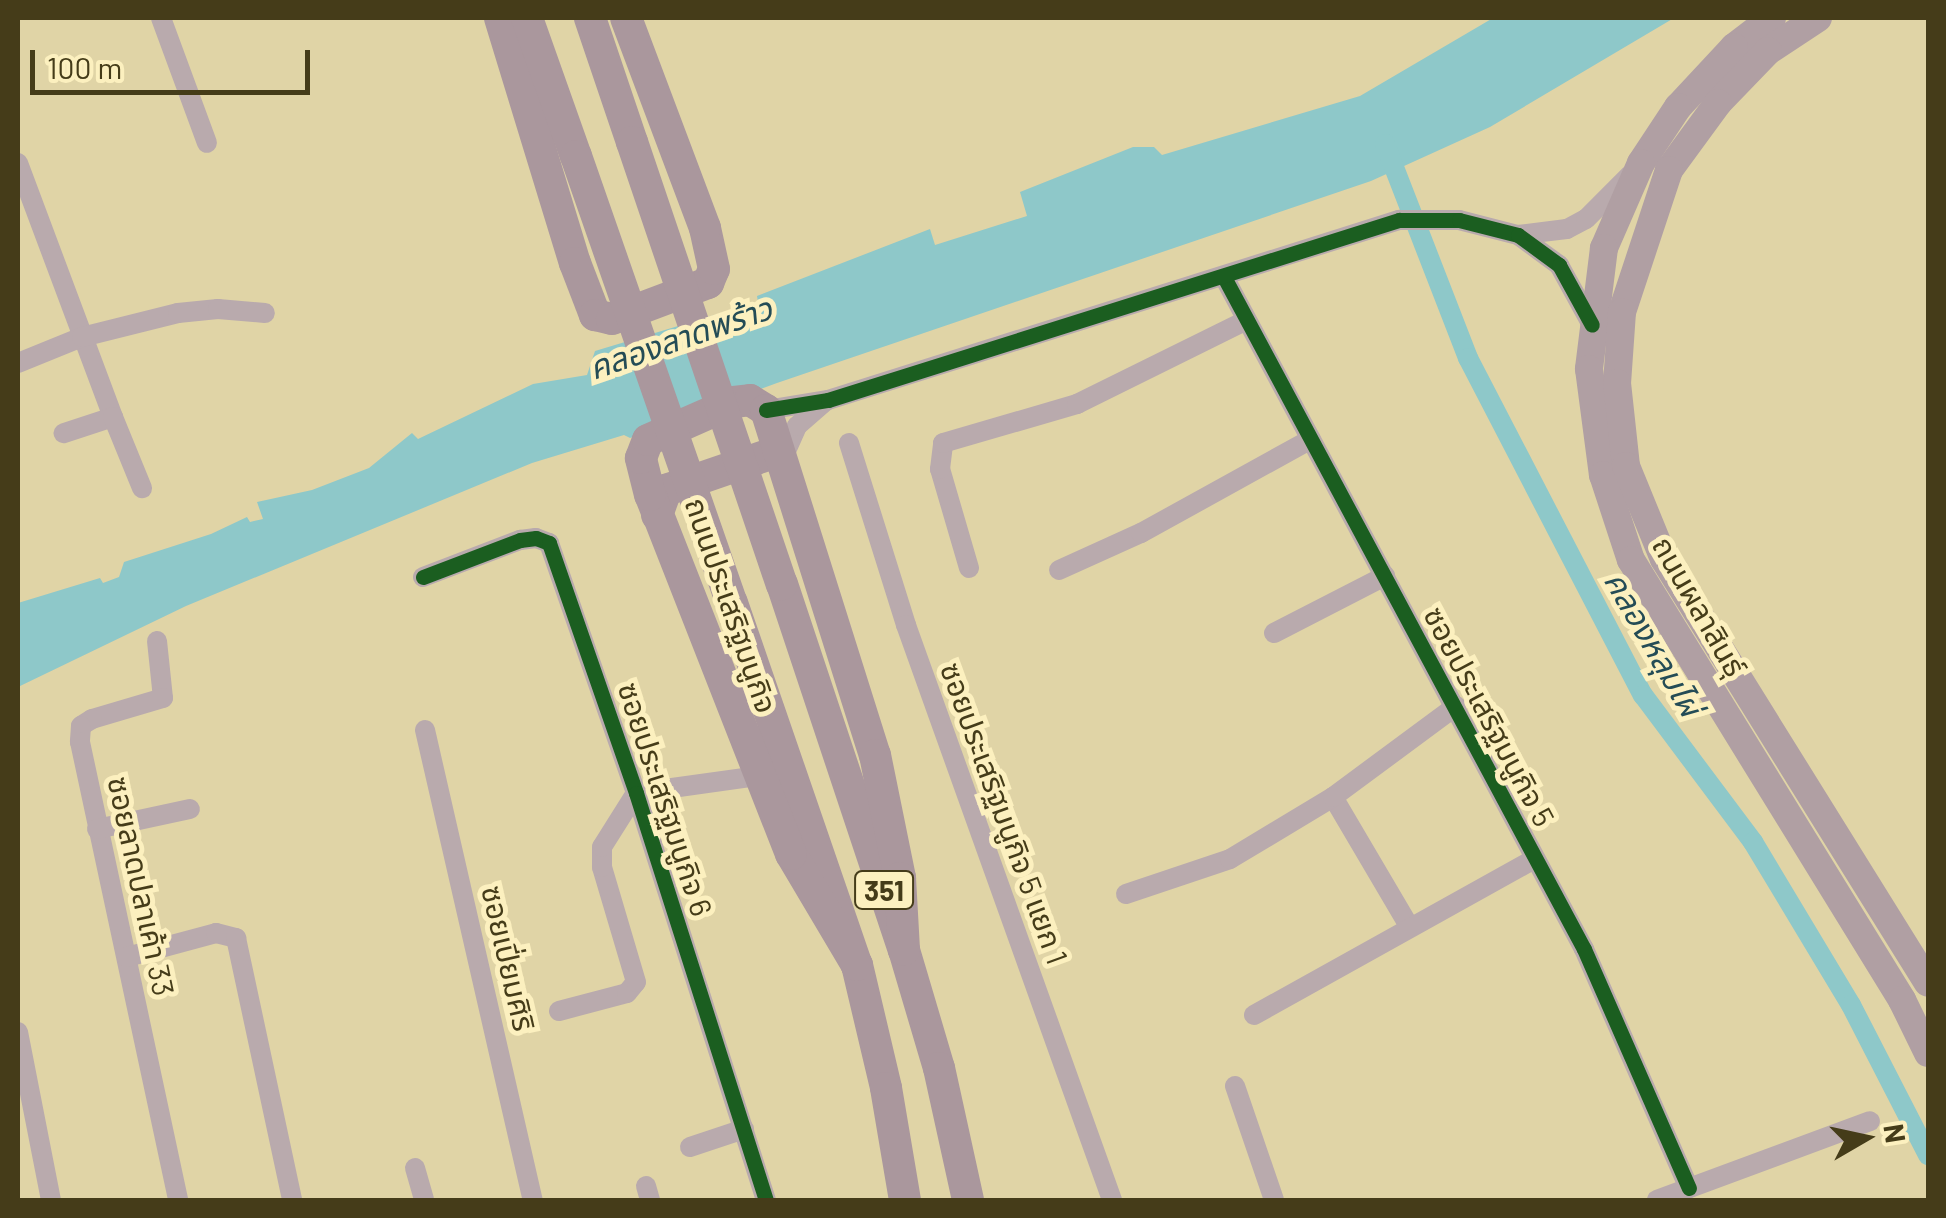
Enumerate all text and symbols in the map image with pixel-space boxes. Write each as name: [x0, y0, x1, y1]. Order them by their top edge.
scale bar: [35, 30, 315, 92]
text: 100 m: [47, 49, 122, 85]
water label: คลองลาดพร้าว: [583, 288, 777, 386]
street label: ถนนประเสริฐมนูกิจ: [678, 493, 786, 717]
street label: ถนนผลาสินธุ์: [1646, 530, 1754, 682]
water label: คลองหลุมไผ่: [1597, 564, 1711, 722]
street label: ซอยประเสริฐมนูกิจ 5: [1417, 600, 1563, 832]
street label: ซอยประเสริฐมนูกิจ 5 แยก 1: [934, 657, 1076, 969]
street label: ซอยประเสริฐมนูกิจ 6: [611, 678, 721, 920]
street label: ซอยลาดปลาเค้า 33: [101, 773, 183, 999]
road number: 351: [854, 867, 914, 913]
street label: ซอยเปี่ยมศิริ: [475, 882, 543, 1034]
north arrow: [1816, 1088, 1916, 1188]
text: N: [1877, 1121, 1914, 1145]

